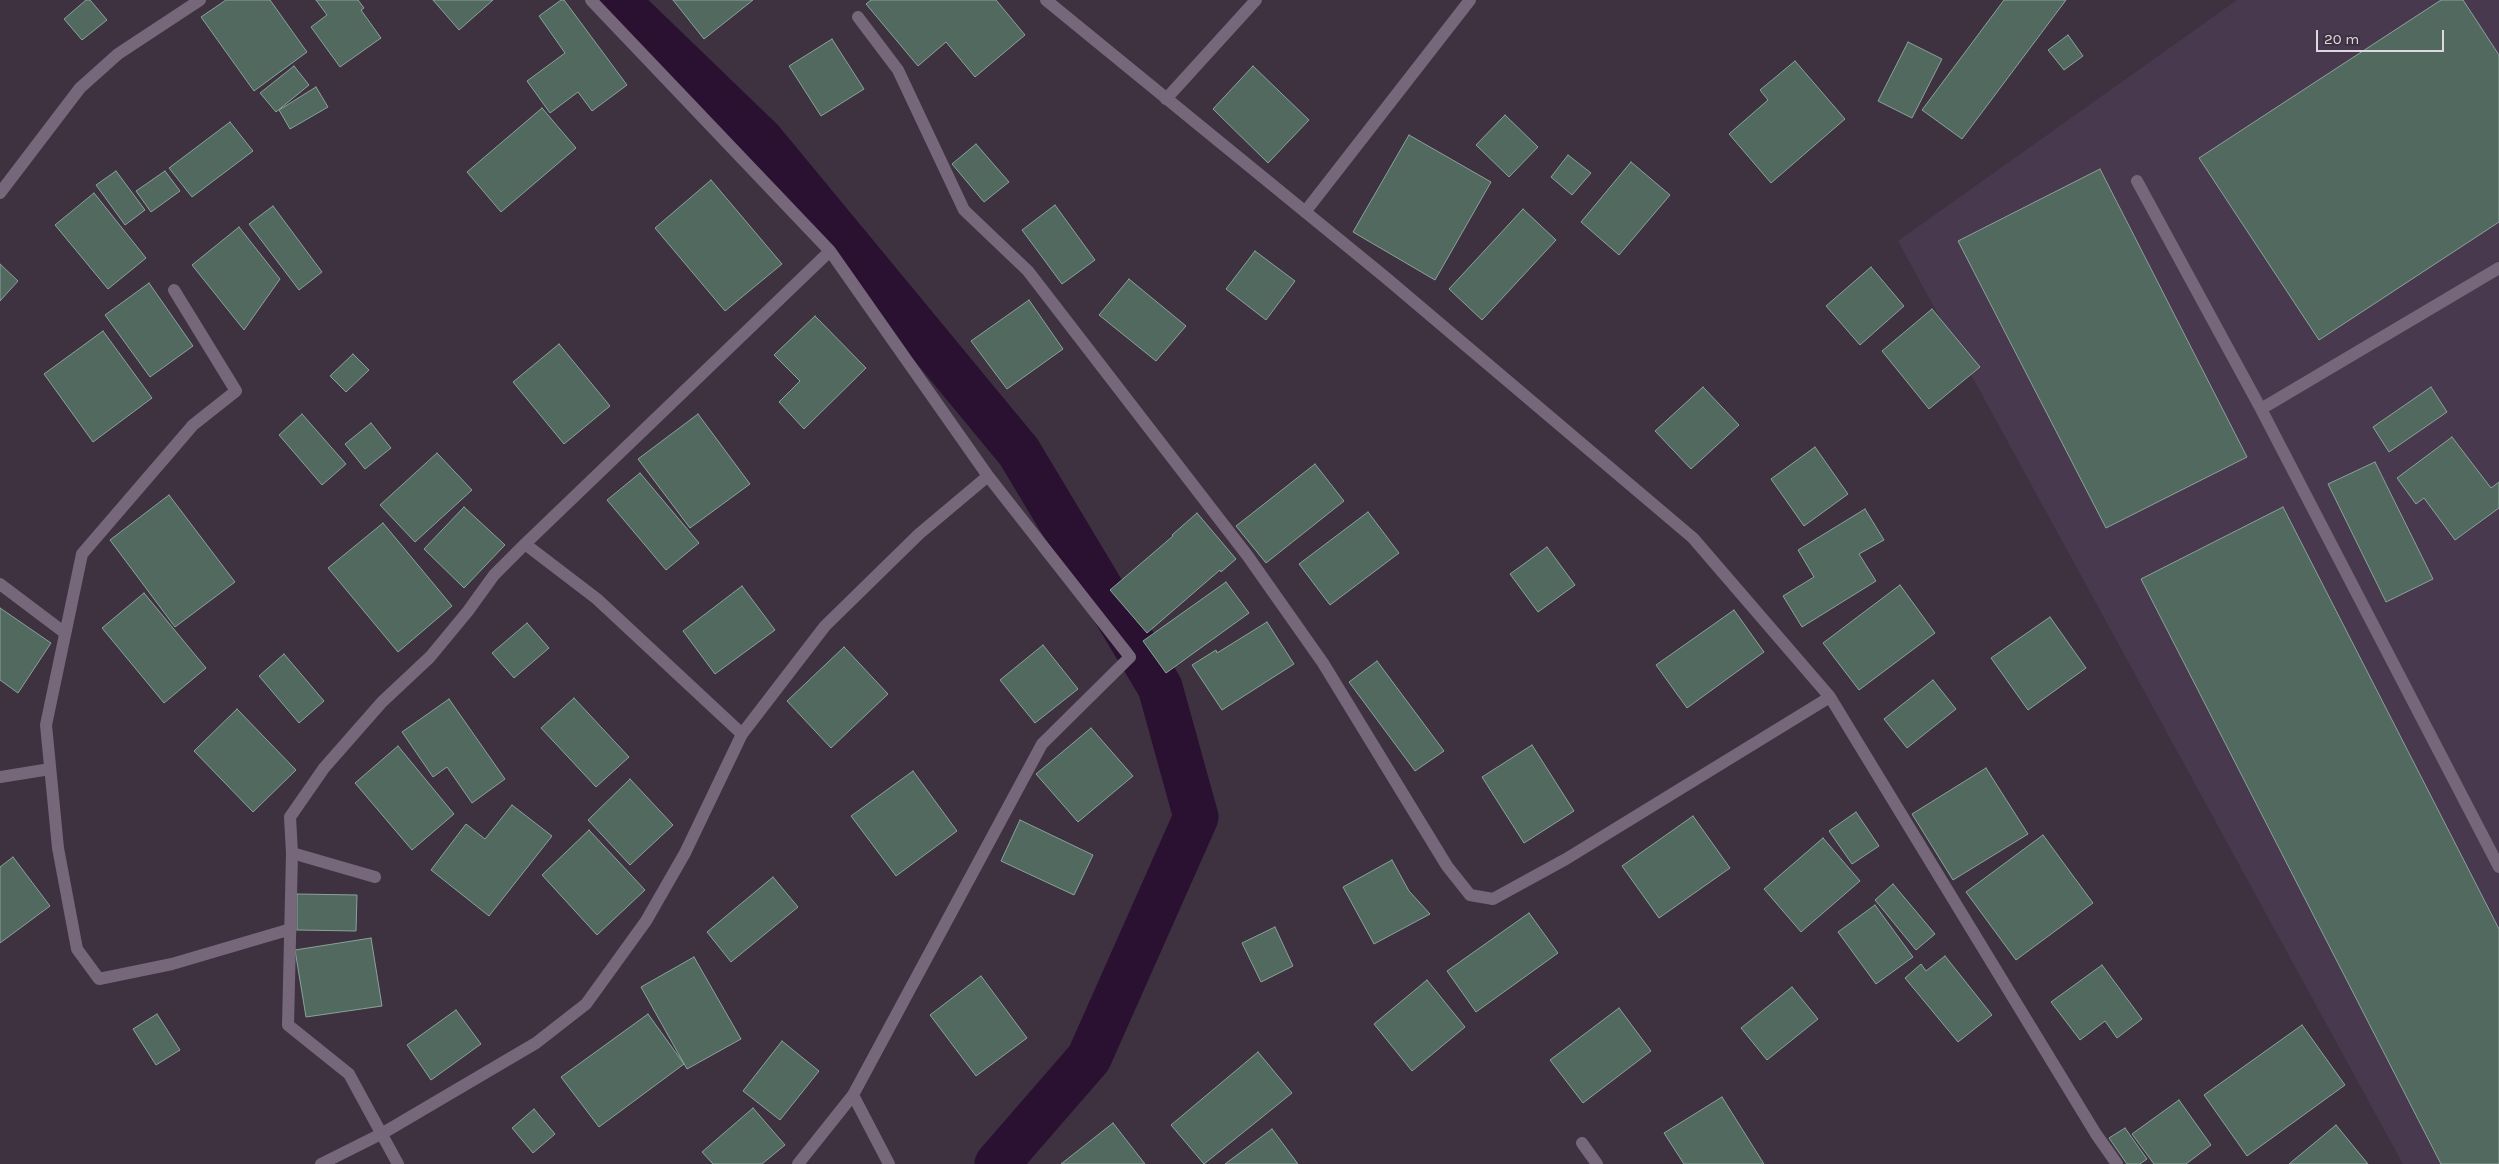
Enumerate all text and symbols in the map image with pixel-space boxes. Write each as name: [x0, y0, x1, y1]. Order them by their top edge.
scale bar: [2319, 20, 2446, 52]
text: 20 m: [2324, 30, 2359, 48]

